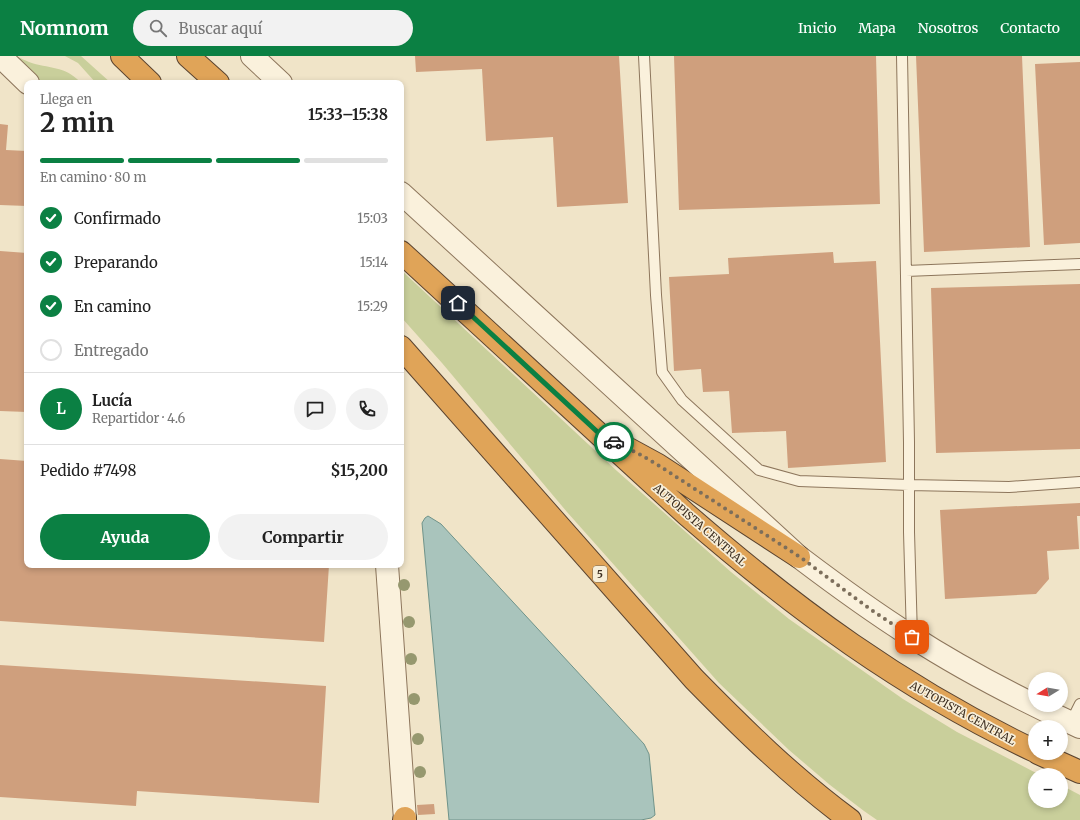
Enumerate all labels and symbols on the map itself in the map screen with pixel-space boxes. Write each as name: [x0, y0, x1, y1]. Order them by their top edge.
pin: [441, 286, 475, 320]
courier: [594, 422, 634, 462]
street label: AUTOPISTA CENTRAL: [650, 480, 750, 569]
road number: 5: [593, 566, 607, 582]
pin: [895, 620, 929, 654]
north arrow: [1028, 672, 1068, 712]
street label: AUTOPISTA CENTRAL: [907, 678, 1019, 748]

